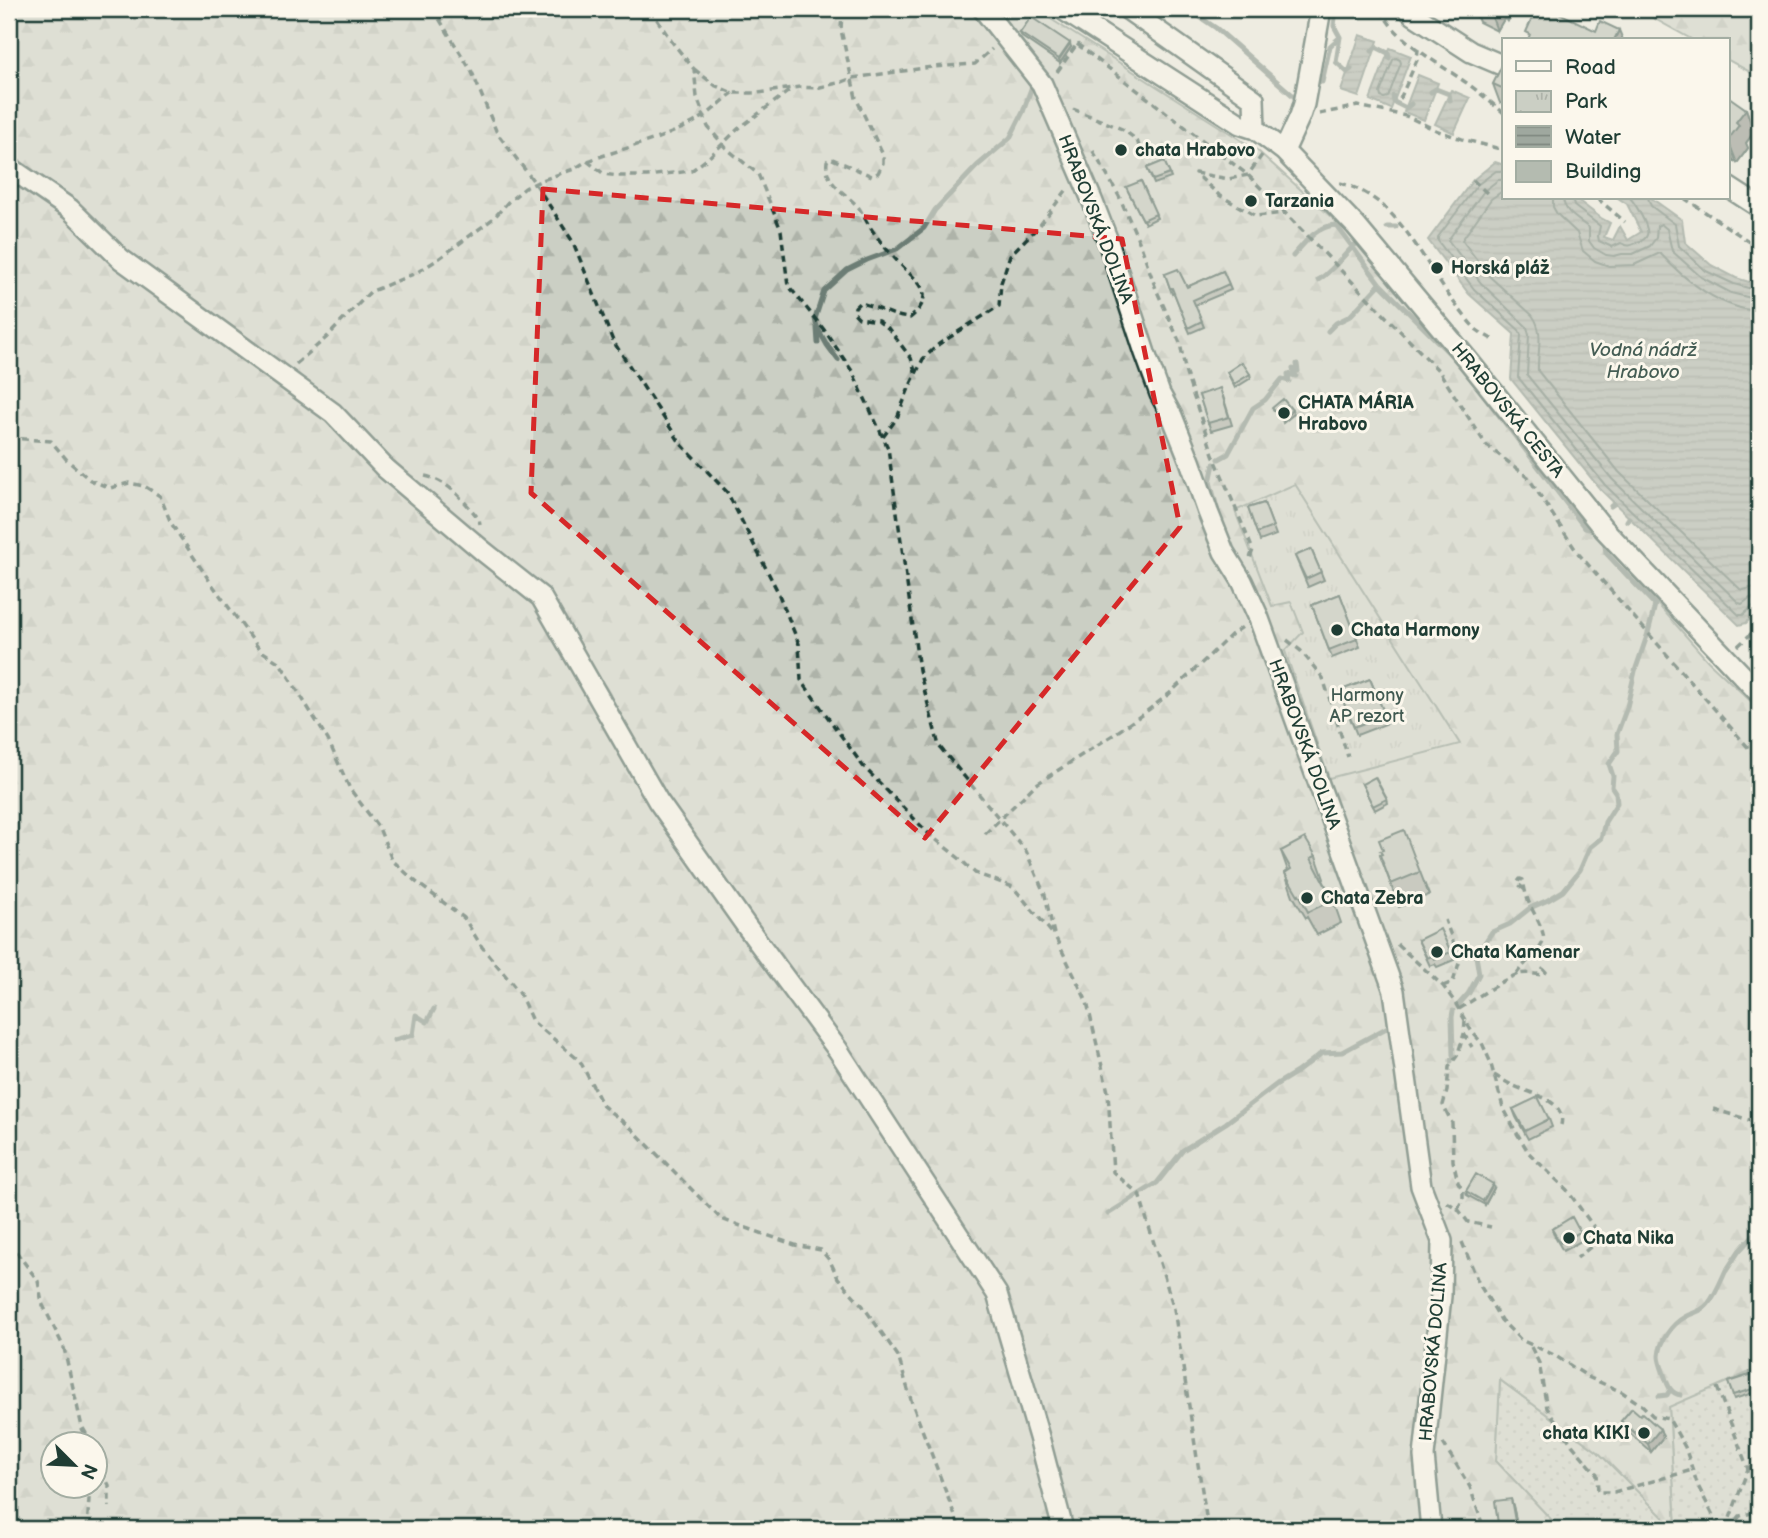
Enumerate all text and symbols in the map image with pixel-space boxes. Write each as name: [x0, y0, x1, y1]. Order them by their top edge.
legend: [1502, 38, 1730, 200]
text: Road: [1565, 55, 1616, 80]
text: Park: [1565, 89, 1608, 114]
text: Water: [1565, 125, 1621, 150]
street label: HRABOVSKÁ DOLINA: [1054, 131, 1139, 307]
place label: chata Hrabovo: [1135, 140, 1255, 161]
marker: chata Hrabovo: [1113, 142, 1129, 158]
text: Building: [1565, 159, 1641, 184]
place label: Tarzania: [1265, 191, 1334, 212]
marker: Tarzania: [1243, 193, 1259, 209]
place label: Horská pláž: [1451, 258, 1550, 279]
marker: Horská pláž: [1429, 260, 1445, 276]
street label: HRABOVSKÁ CESTA: [1447, 337, 1570, 482]
water label: Vodná nádrž Hrabovo: [1589, 339, 1698, 384]
place label: CHATA MÁRIA Hrabovo: [1298, 390, 1415, 435]
marker: CHATA MÁRIA Hrabovo: [1276, 405, 1292, 421]
place label: Chata Harmony: [1351, 620, 1480, 641]
marker: Chata Harmony: [1329, 622, 1345, 638]
street label: HRABOVSKÁ DOLINA: [1264, 656, 1347, 832]
park label: Harmony AP rezort: [1330, 685, 1405, 727]
place label: Chata Zebra: [1321, 888, 1424, 909]
marker: Chata Zebra: [1299, 890, 1315, 906]
place label: Chata Kamenar: [1451, 942, 1581, 963]
marker: Chata Kamenar: [1429, 944, 1445, 960]
place label: Chata Nika: [1583, 1228, 1674, 1249]
marker: Chata Nika: [1561, 1230, 1577, 1246]
street label: HRABOVSKÁ DOLINA: [1413, 1262, 1452, 1442]
place label: chata KIKI: [1542, 1423, 1630, 1444]
marker: chata KIKI: [1636, 1425, 1652, 1441]
north arrow: [38, 1430, 108, 1500]
text: N: [75, 1460, 102, 1483]

